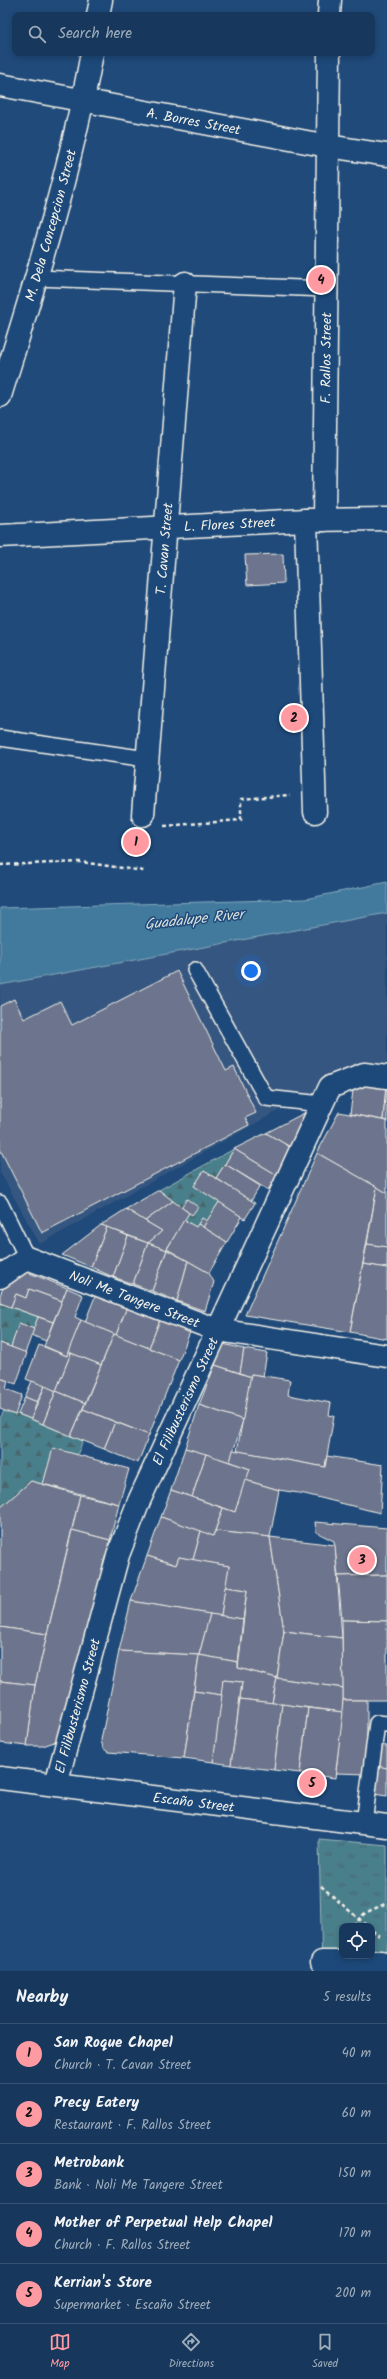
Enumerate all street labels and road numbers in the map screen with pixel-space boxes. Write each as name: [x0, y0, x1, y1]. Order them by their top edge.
street label: A. Borres Street: [145, 102, 243, 142]
street label: M. Dela Concepcion Street: [20, 147, 83, 304]
street label: F. Rallos Street: [315, 312, 338, 404]
street label: T. Cavan Street: [150, 501, 180, 596]
street label: L. Flores Street: [183, 512, 277, 538]
street label: Noli Me Tangere Street: [66, 1265, 203, 1335]
street label: El Filibusterismo Street: [147, 1333, 225, 1469]
street label: El Filibusterismo Street: [49, 1635, 107, 1776]
street label: Escaño Street: [151, 1787, 236, 1819]

